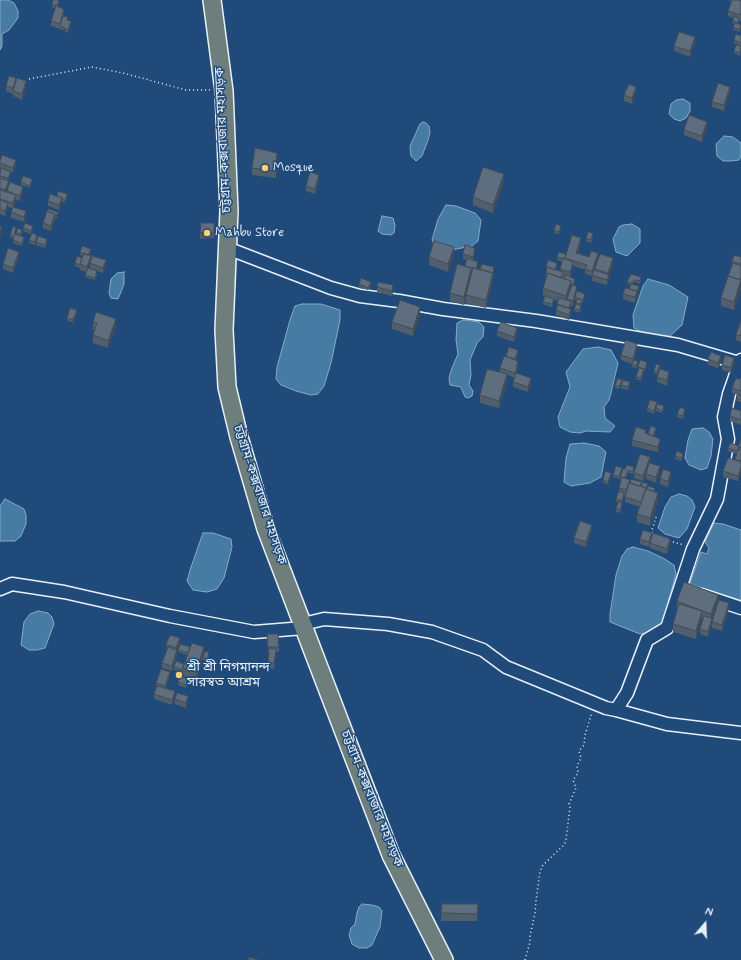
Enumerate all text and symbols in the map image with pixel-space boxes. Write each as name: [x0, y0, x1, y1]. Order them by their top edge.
street label: চট্টগ্রাম-কক্সবাজার মহাসড়ক: [212, 67, 236, 213]
place label: Mosque: [273, 160, 314, 176]
marker: Mosque: [260, 163, 270, 173]
place label: Mahbu Store: [215, 225, 284, 241]
marker: Mahbu Store: [202, 228, 212, 238]
street label: চট্টগ্রাম-কক্সবাজার মহাসড়ক: [229, 423, 289, 567]
place label: শ্রী শ্রী নিগমানন্দ সারস্বত আশ্রম: [187, 660, 270, 691]
marker: শ্রী শ্রী নিগমানন্দ সারস্বত আশ্রম: [174, 670, 184, 680]
street label: চট্টগ্রাম-কক্সবাজার মহাসড়ক: [336, 728, 406, 870]
north arrow: [685, 904, 725, 944]
text: N: [703, 905, 715, 920]

